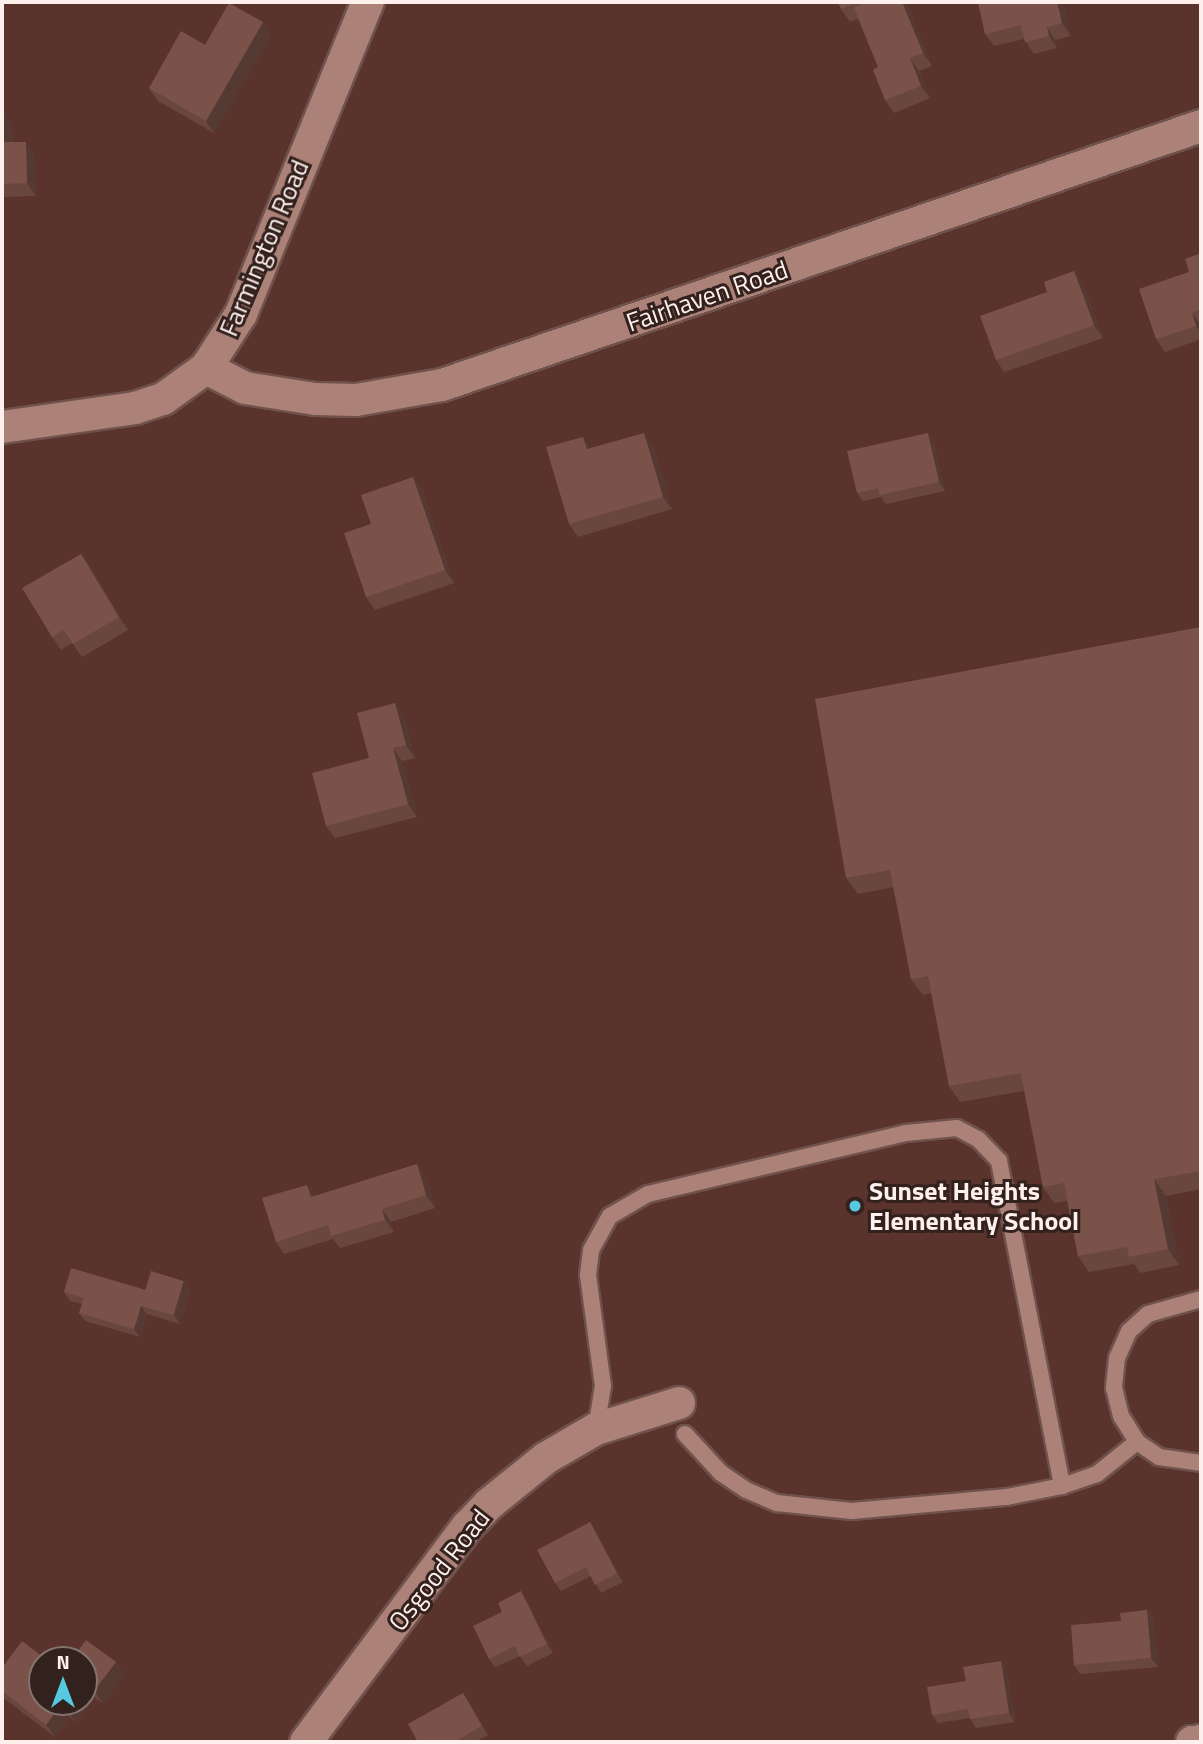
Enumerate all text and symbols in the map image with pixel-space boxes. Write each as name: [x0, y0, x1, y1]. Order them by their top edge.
street label: Farmington Road: [213, 155, 315, 341]
street label: Fairhaven Road: [622, 254, 792, 338]
place label: Sunset Heights Elementary School: [869, 1175, 1079, 1236]
marker: Sunset Heights Elementary School: [847, 1198, 863, 1214]
street label: Osgood Road: [382, 1503, 496, 1637]
north arrow: [28, 1646, 98, 1716]
text: N: [56, 1647, 70, 1676]

